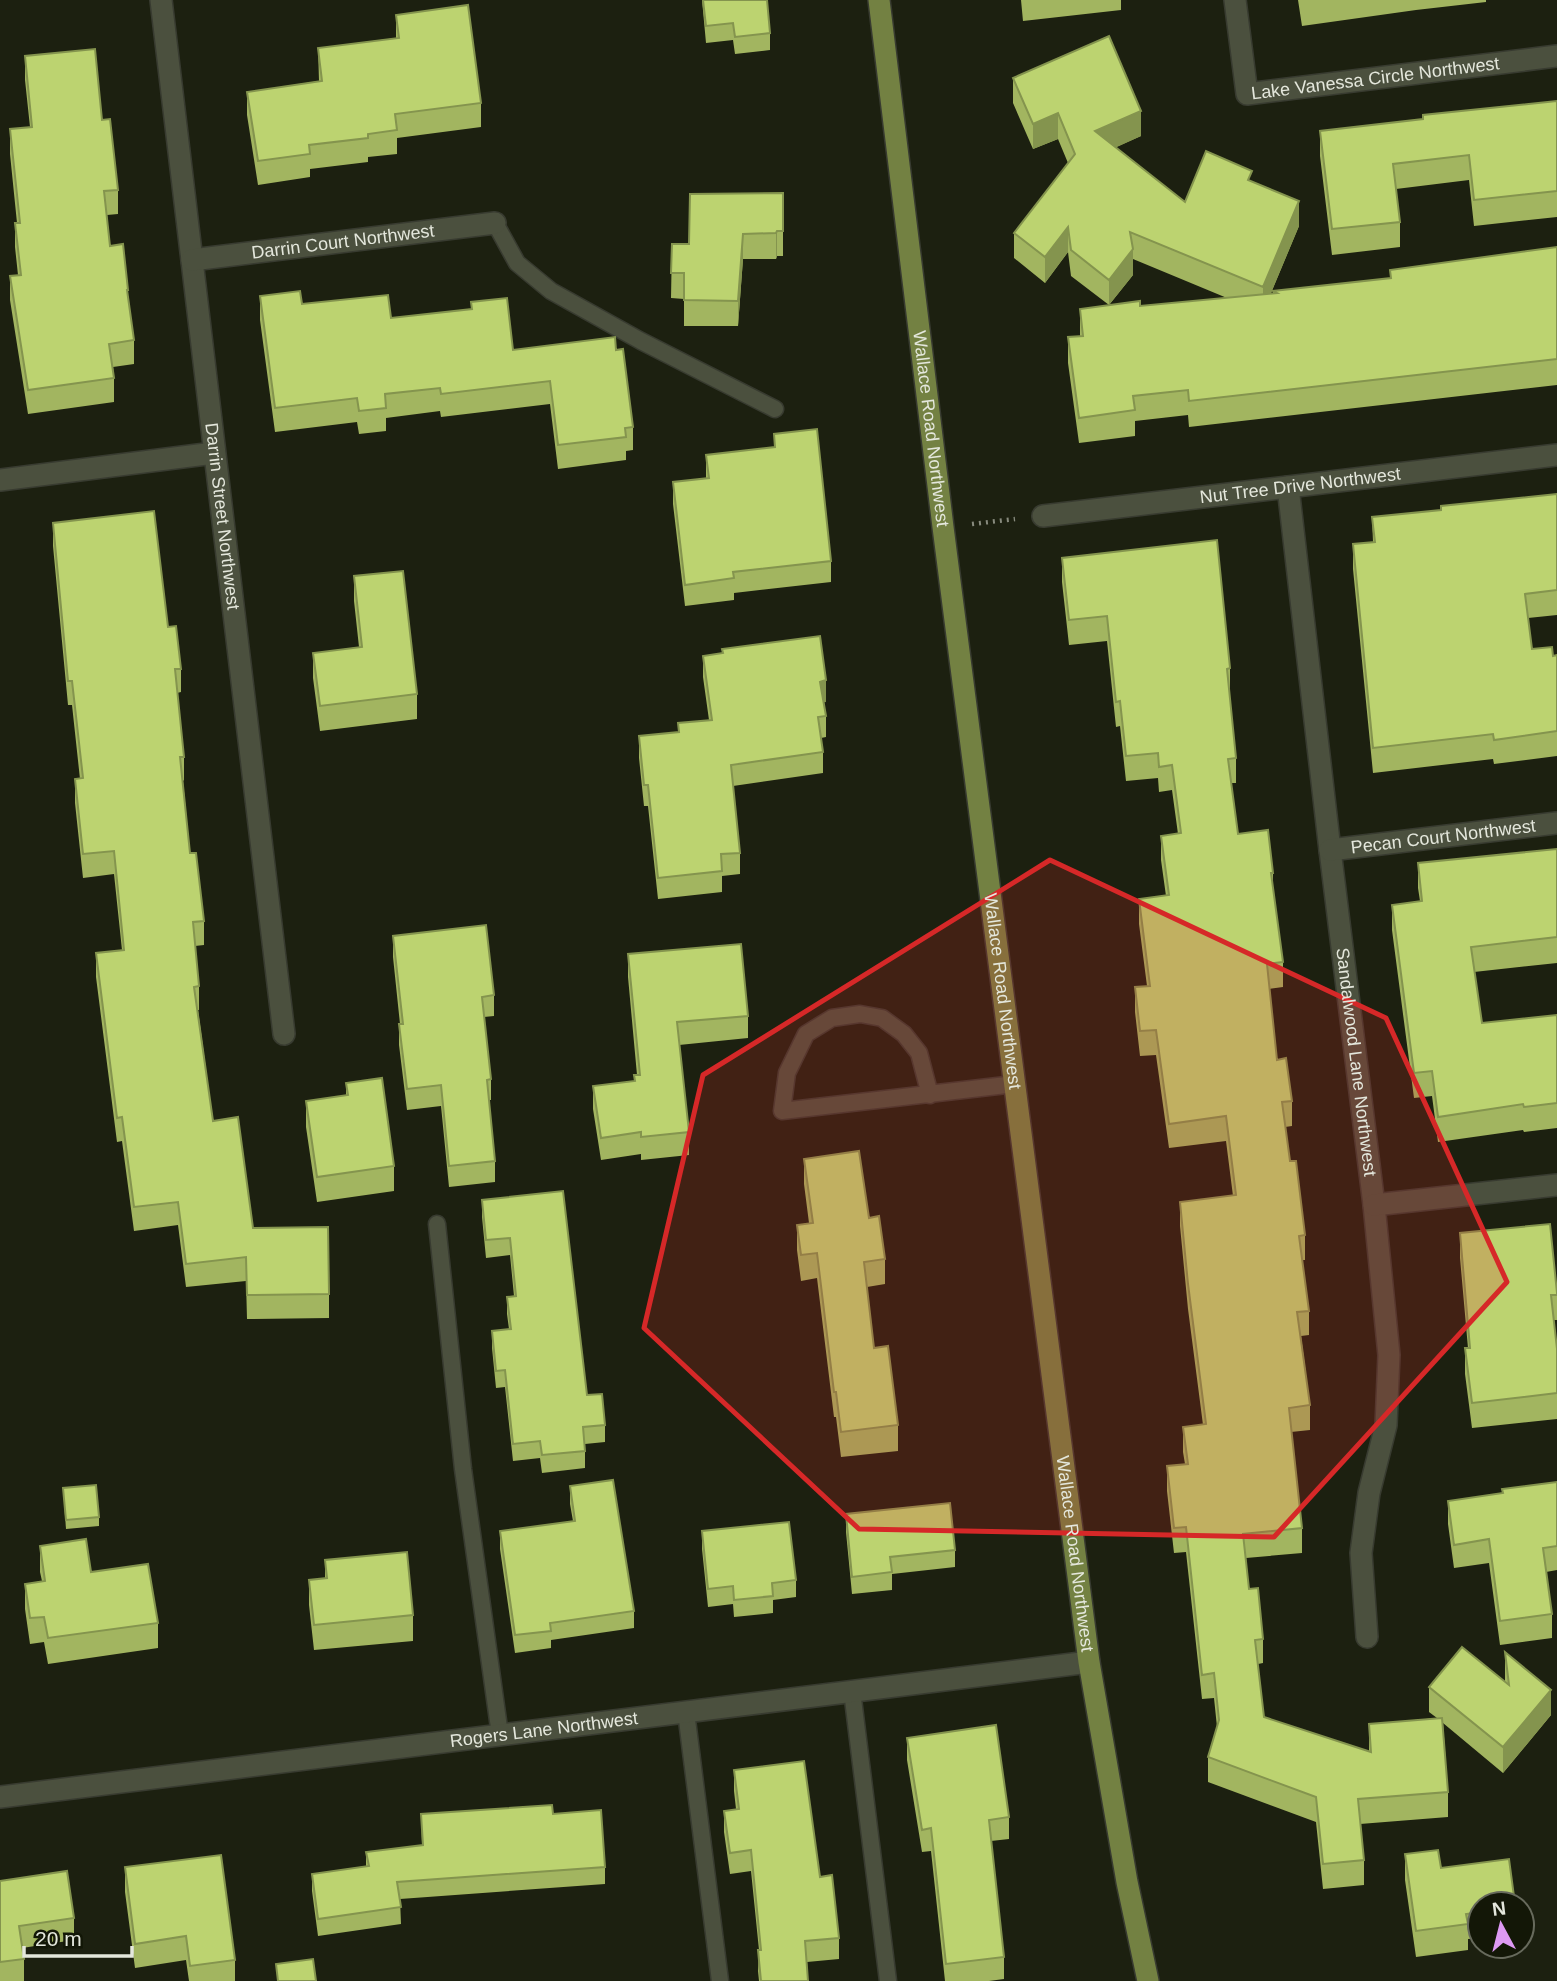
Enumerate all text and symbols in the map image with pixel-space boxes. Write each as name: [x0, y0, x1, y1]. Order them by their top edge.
street label: Lake Vanessa Circle Northwest: [1250, 53, 1501, 103]
street label: Darrin Court Northwest: [250, 220, 436, 263]
street label: Wallace Road Northwest: [909, 330, 953, 528]
street label: Darrin Street Northwest: [201, 422, 243, 611]
street label: Nut Tree Drive Northwest: [1199, 464, 1402, 507]
street label: Pecan Court Northwest: [1350, 816, 1537, 857]
street label: Wallace Road Northwest: [980, 892, 1025, 1091]
street label: Sandalwood Lane Northwest: [1332, 946, 1380, 1177]
street label: Wallace Road Northwest: [1053, 1454, 1098, 1653]
street label: Rogers Lane Northwest: [449, 1708, 639, 1751]
north arrow: [1466, 1890, 1536, 1960]
text: N: [1491, 1897, 1507, 1920]
scale bar: [24, 1914, 133, 1958]
text: 20 m: [35, 1927, 82, 1950]

